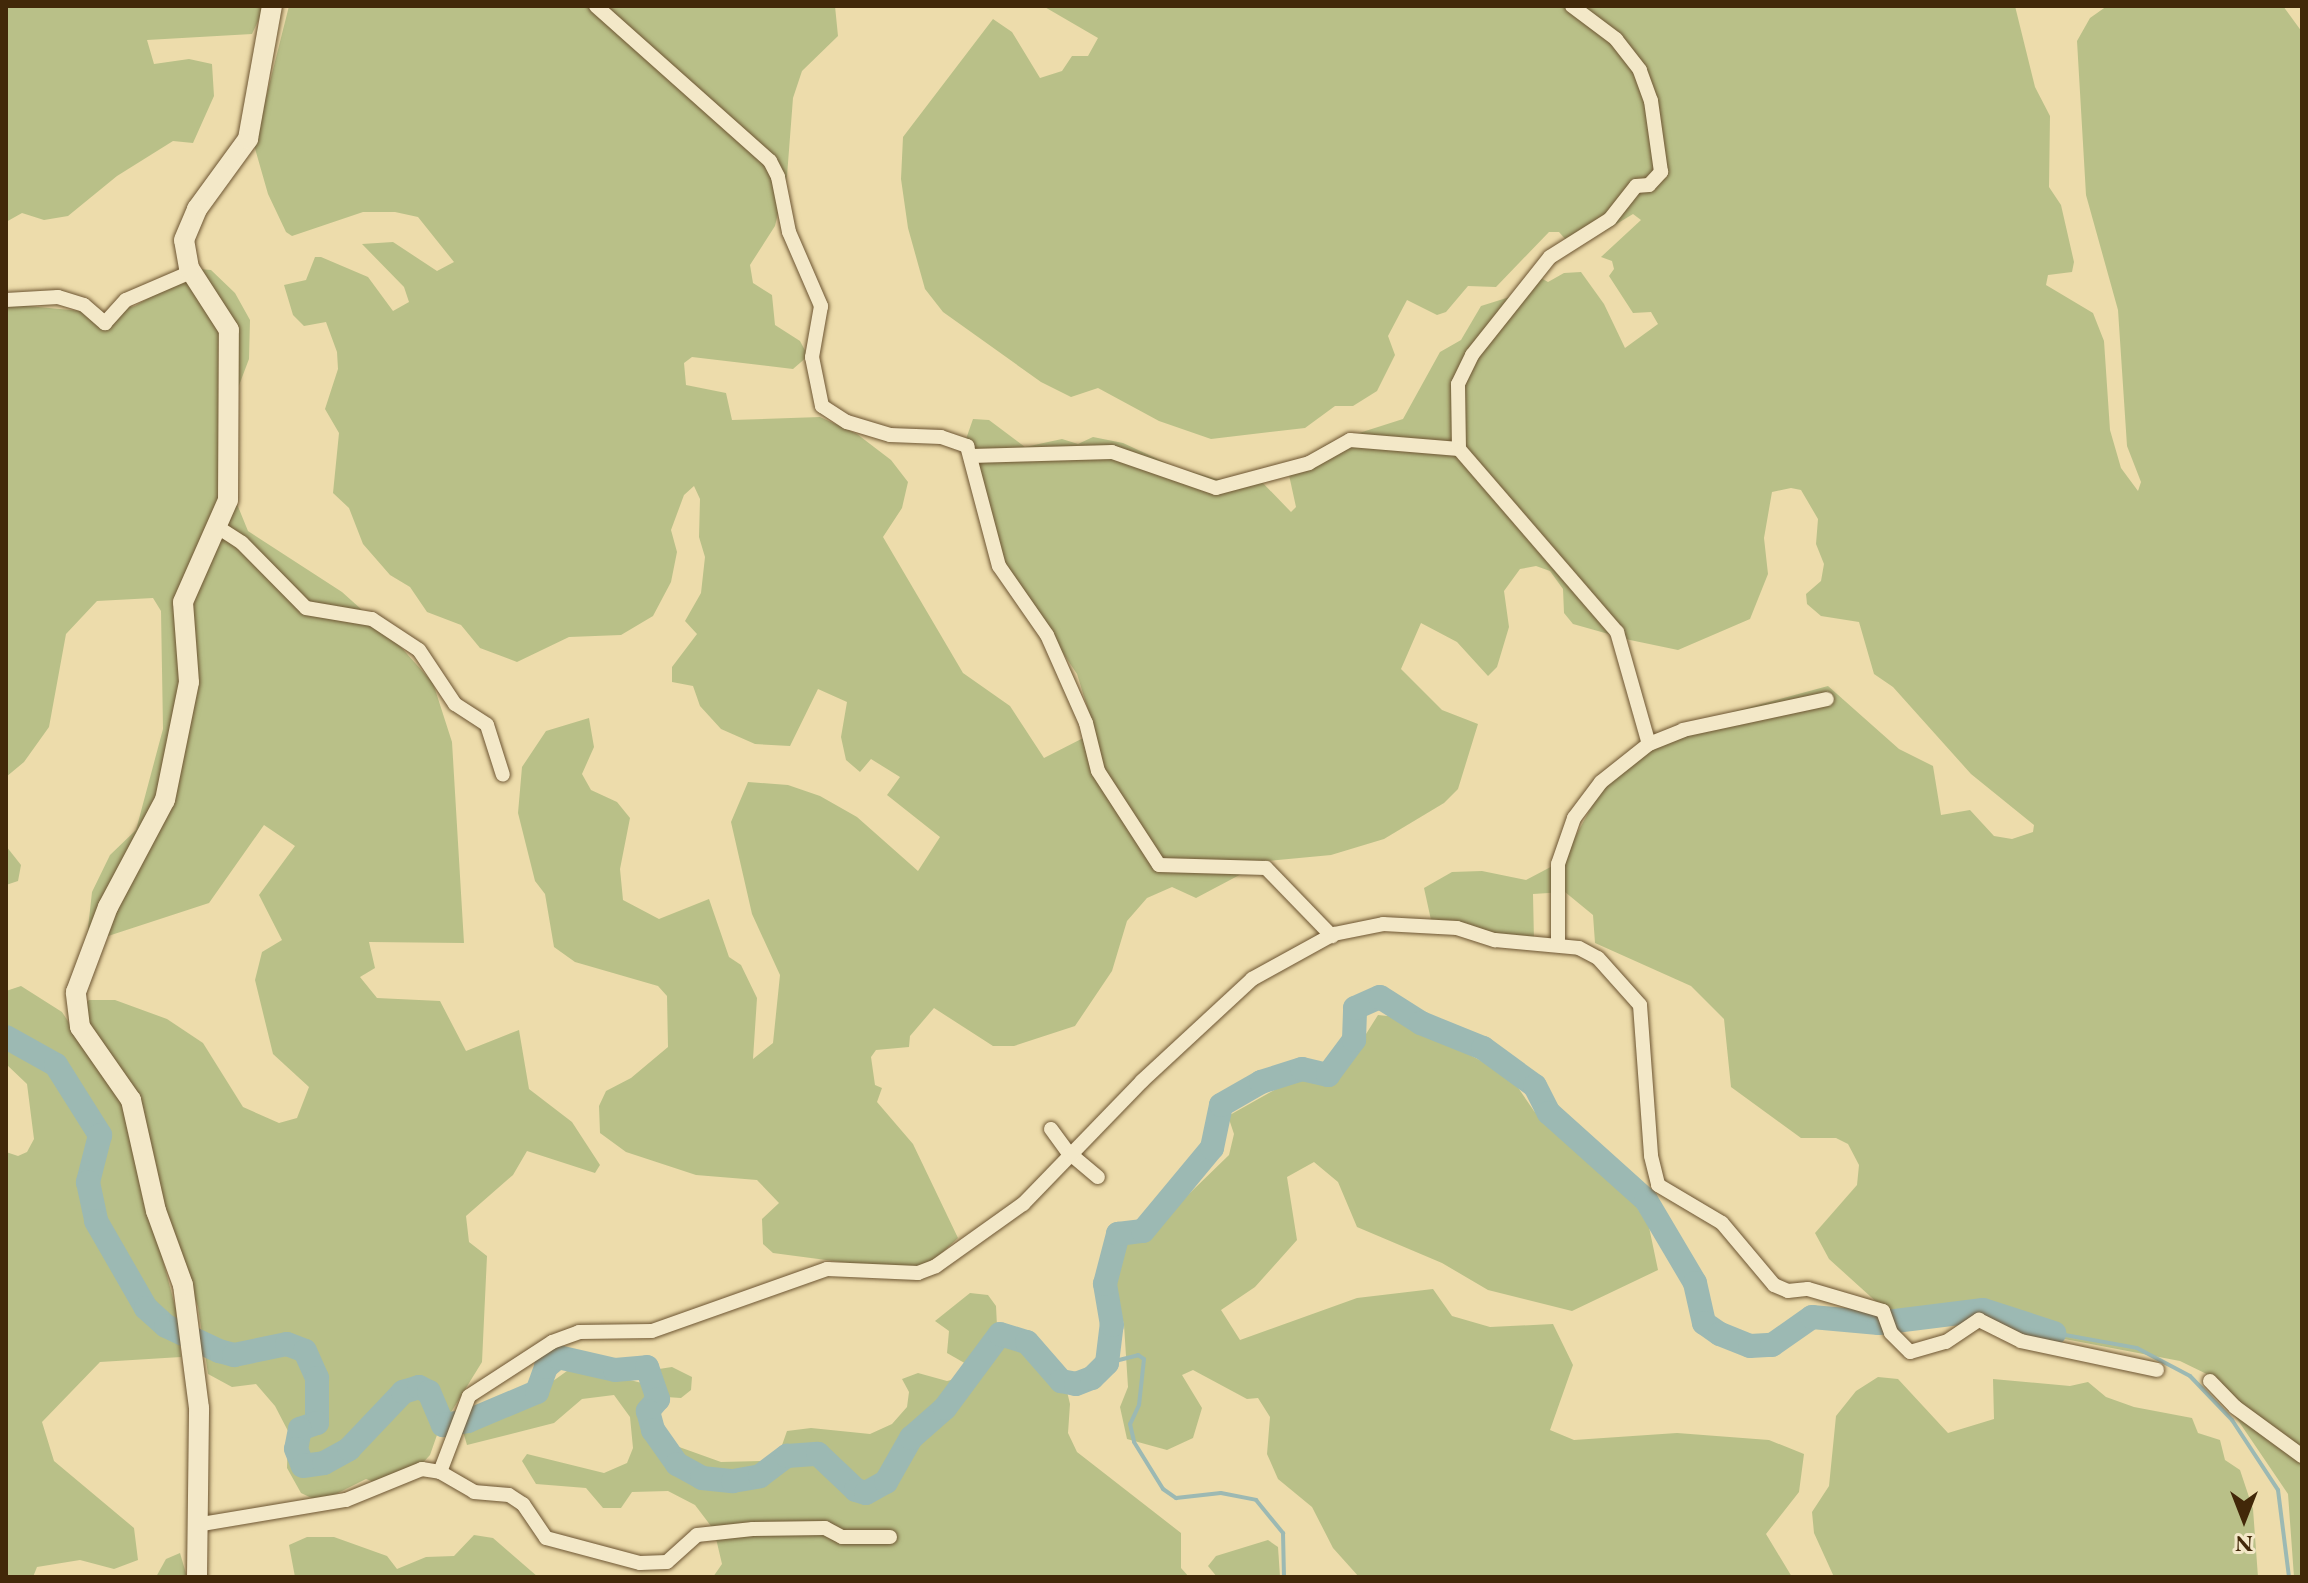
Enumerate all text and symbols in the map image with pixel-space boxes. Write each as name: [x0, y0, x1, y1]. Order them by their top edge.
north arrow: [2204, 1479, 2284, 1559]
text: N: [2235, 1529, 2253, 1558]

